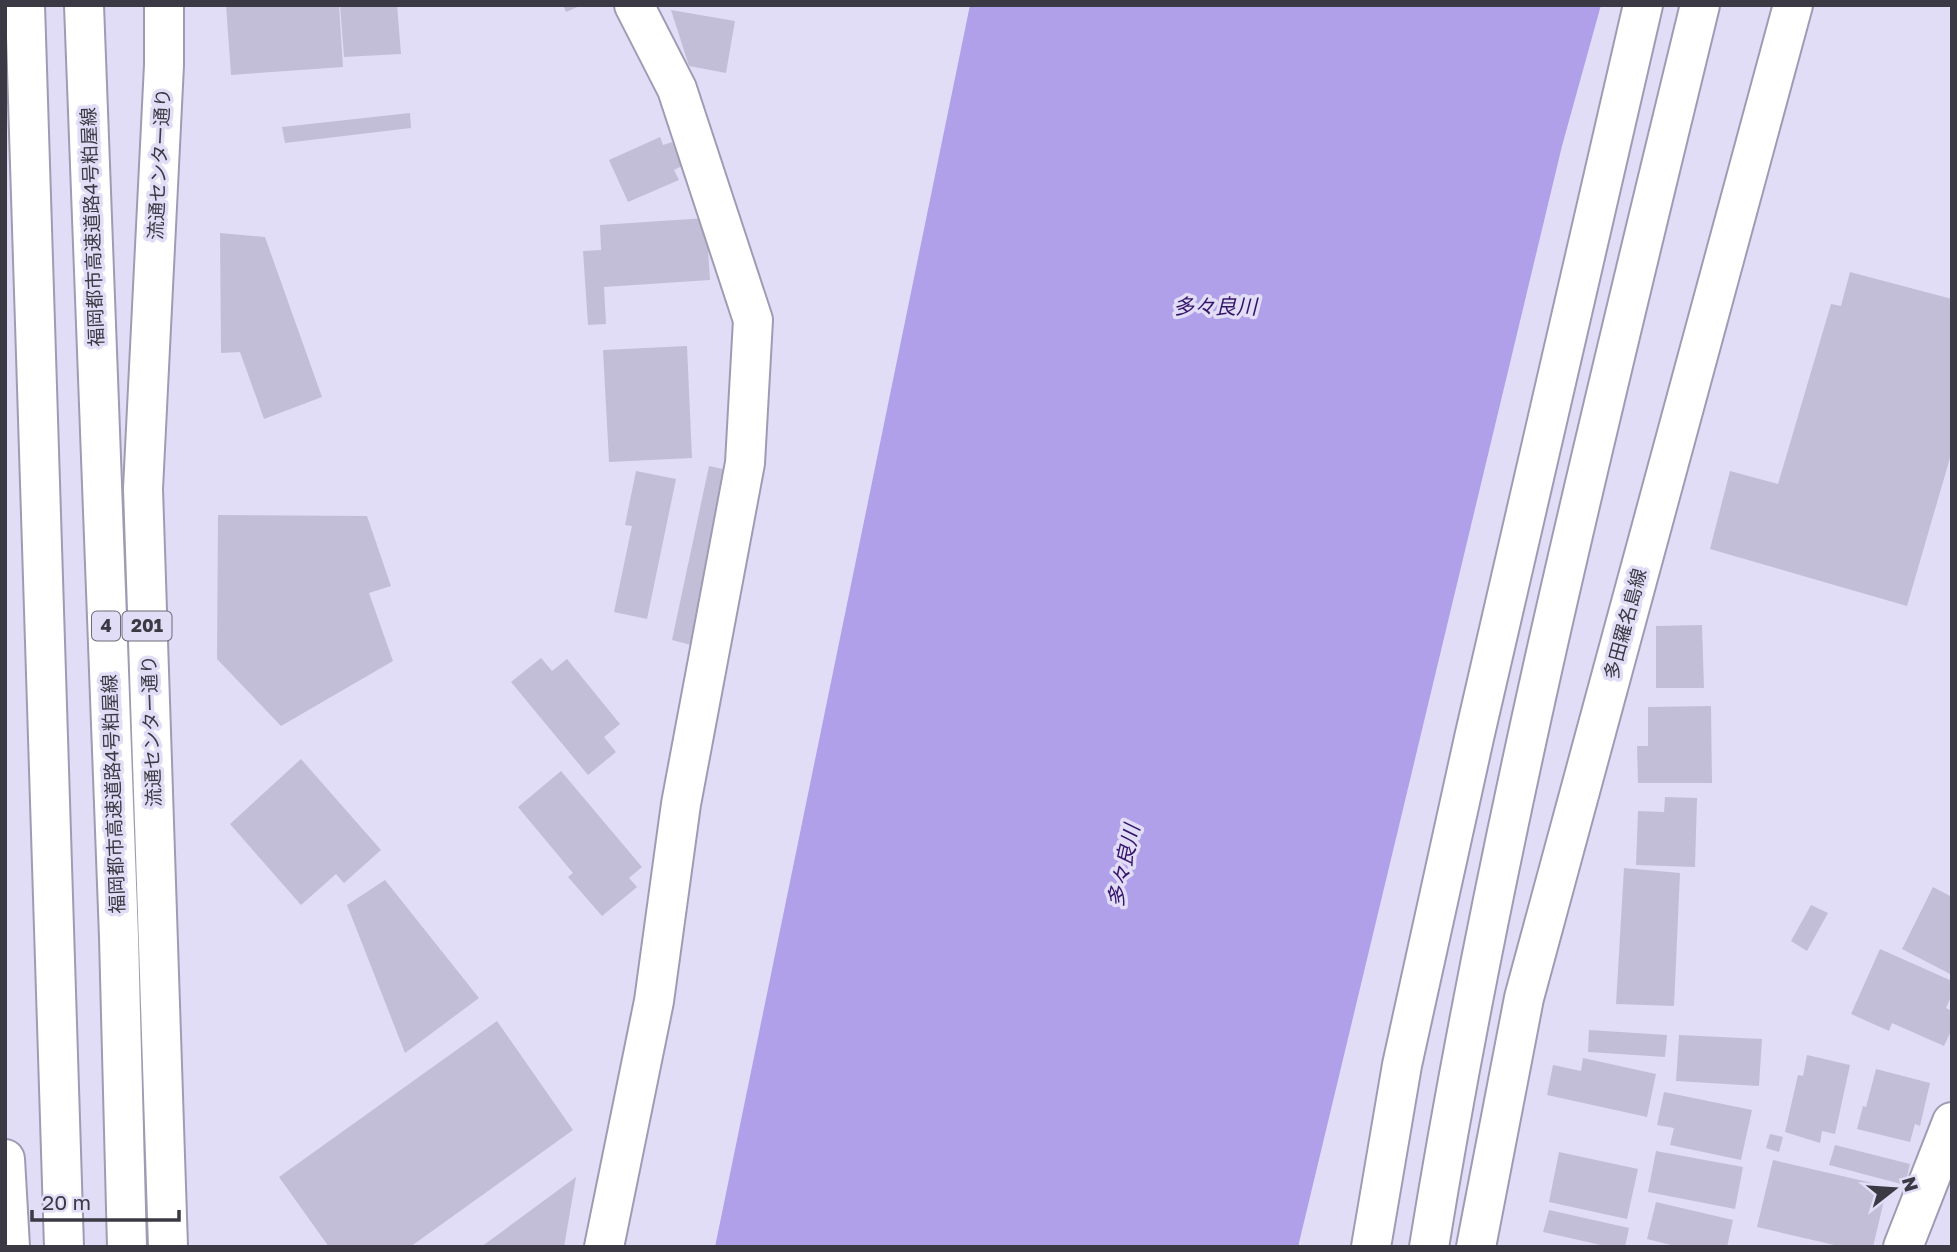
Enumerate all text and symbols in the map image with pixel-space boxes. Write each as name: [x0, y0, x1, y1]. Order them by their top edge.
street label: 流通センター通り: [143, 87, 174, 240]
street label: 福岡都市高速道路4号粕屋線: [76, 107, 107, 347]
water label: 多々良川: [1173, 293, 1259, 319]
street label: 多田羅名島線: [1599, 566, 1650, 682]
road number: 4: [92, 612, 120, 640]
road number: 201: [122, 612, 172, 640]
street label: 流通センター通り: [136, 655, 165, 807]
street label: 福岡都市高速道路4号粕屋線: [97, 674, 128, 914]
water label: 多々良川: [1102, 820, 1145, 910]
north arrow: [1859, 1154, 1929, 1224]
text: N: [1898, 1174, 1924, 1194]
scale bar: [32, 1178, 178, 1222]
text: 20 m: [42, 1189, 91, 1215]

